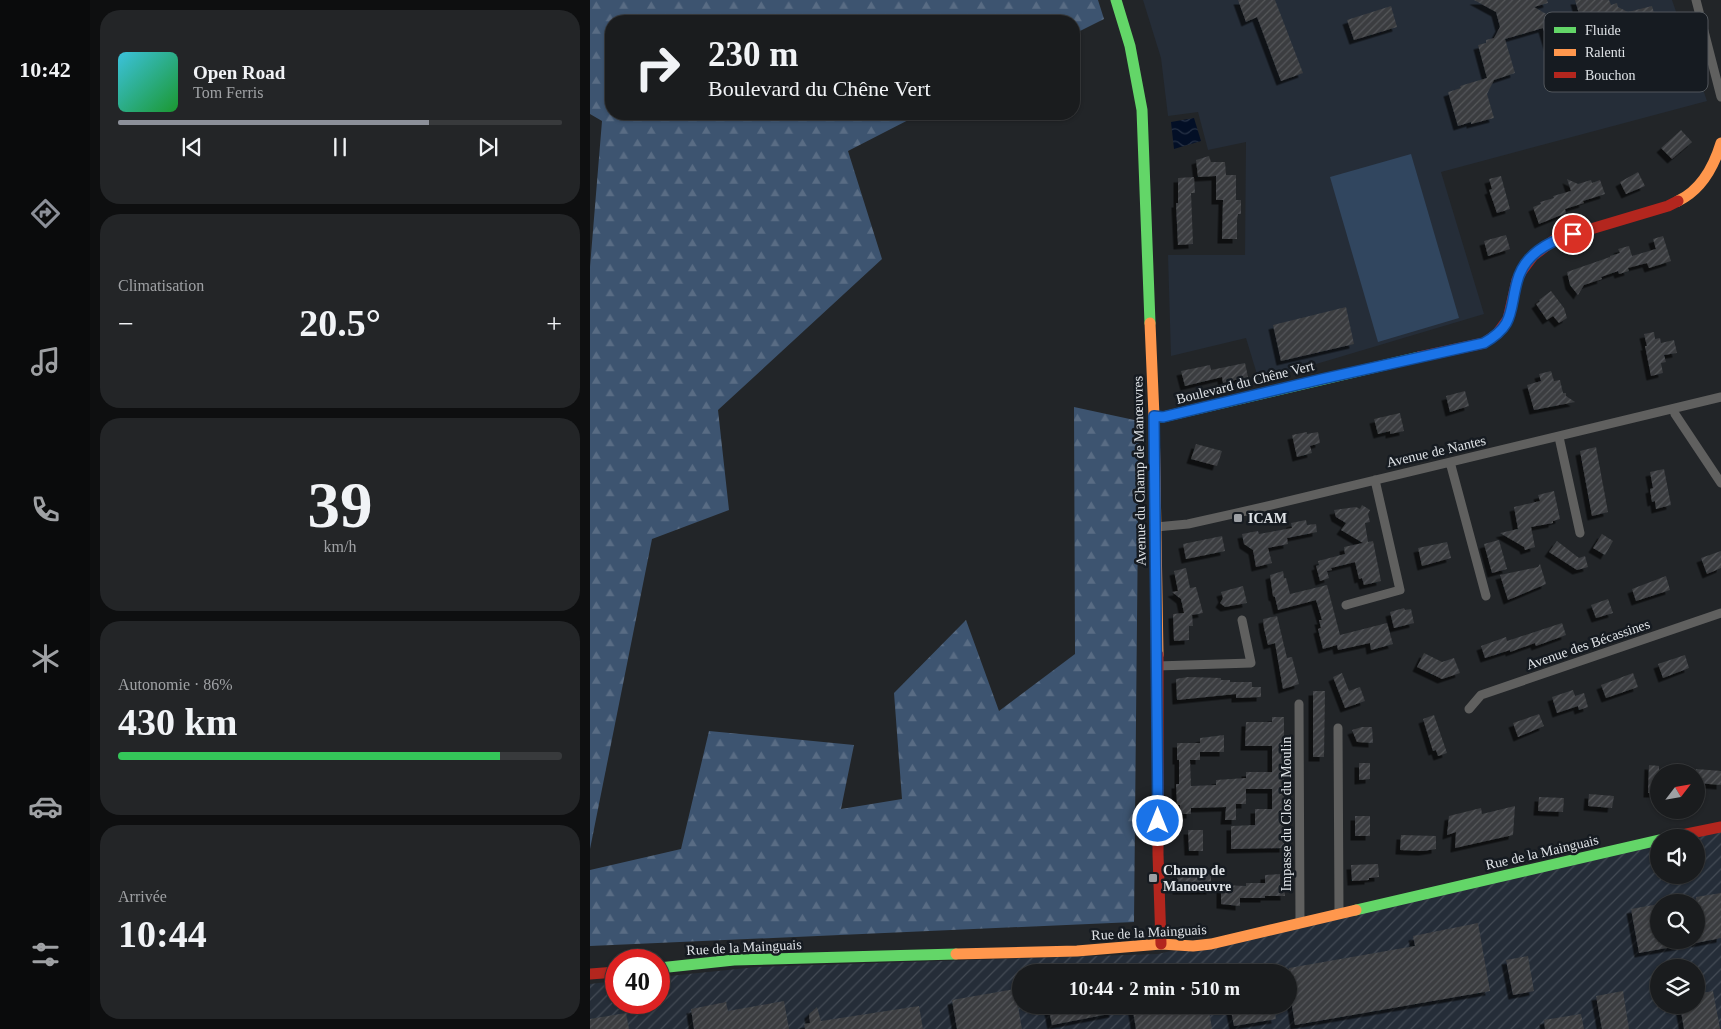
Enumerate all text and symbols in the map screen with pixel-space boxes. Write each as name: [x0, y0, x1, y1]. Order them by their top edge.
legend: [1544, 12, 1708, 92]
text: Fluide: [1585, 23, 1621, 38]
icon: right: [625, 35, 690, 100]
text: 230 m: [708, 35, 798, 74]
text: Ralenti: [1585, 45, 1626, 60]
text: 10:42: [19, 57, 71, 82]
text: Open Road: [193, 62, 285, 83]
text: Bouchon: [1585, 68, 1636, 83]
text: Boulevard du Chêne Vert: [708, 76, 931, 101]
text: Tom Ferris: [193, 84, 263, 101]
icon: previous: [178, 133, 206, 161]
icon: pause: [326, 133, 354, 161]
icon: next: [474, 133, 502, 161]
icon: directions: [28, 196, 63, 231]
pin: [1552, 213, 1594, 255]
icon: arrive: [1559, 220, 1587, 248]
text: Climatisation: [118, 277, 204, 294]
text: 20.5°: [299, 302, 381, 344]
text: −: [118, 308, 134, 339]
text: +: [546, 308, 562, 339]
icon: music: [28, 344, 63, 379]
street label: Boulevard du Chêne Vert: [1175, 358, 1316, 407]
street label: Avenue du Champ de Manœuvres: [1130, 376, 1149, 566]
street label: Avenue de Nantes: [1385, 433, 1487, 470]
text: 39: [308, 469, 373, 541]
icon: phone: [28, 492, 63, 527]
place label: ICAM: [1248, 511, 1287, 526]
marker: ICAM: [1232, 512, 1244, 524]
text: km/h: [324, 538, 356, 555]
street label: Avenue des Bécassines: [1524, 616, 1652, 673]
icon: climate: [28, 641, 63, 676]
text: Autonomie · 86%: [118, 676, 233, 693]
text: 430 km: [118, 701, 237, 743]
street label: Impasse du Clos du Moulin: [1279, 737, 1294, 891]
north arrow: [1650, 764, 1705, 819]
map controls: [1650, 764, 1705, 1014]
icon: car: [28, 789, 63, 824]
position arrow: [1131, 794, 1183, 846]
button: sound: [1650, 829, 1705, 884]
street label: Rue de la Mainguais: [1484, 832, 1600, 873]
place label: Champ de Manoeuvre: [1163, 863, 1231, 894]
marker: Champ de Manoeuvre: [1147, 872, 1159, 884]
text: Arrivée: [118, 888, 167, 905]
button: search: [1650, 894, 1705, 949]
text: 10:44: [118, 913, 207, 955]
street label: Rue de la Mainguais: [1091, 922, 1207, 943]
icon: filters: [28, 937, 63, 972]
street label: Rue de la Mainguais: [686, 937, 802, 958]
speed limit sign: 40: [605, 949, 670, 1014]
button: layers: [1650, 959, 1705, 1014]
text: 10:44 · 2 min · 510 m: [1069, 978, 1240, 999]

